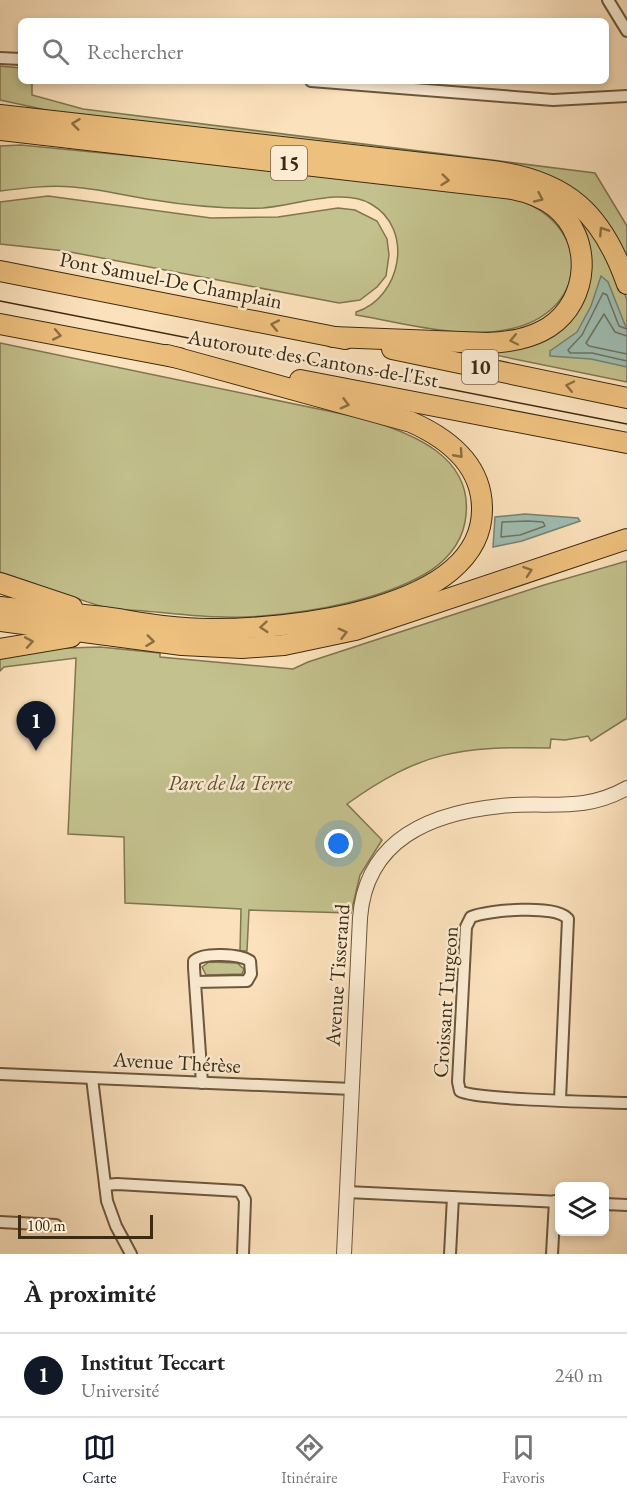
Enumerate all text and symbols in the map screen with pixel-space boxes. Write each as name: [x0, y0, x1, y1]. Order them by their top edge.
search box: [18, 18, 609, 84]
icon: search: [39, 35, 72, 68]
text: Rechercher: [87, 37, 183, 66]
one-way arrow: [71, 119, 80, 131]
road number: 15: [271, 146, 307, 180]
one-way arrow: [440, 173, 449, 186]
one-way arrow: [533, 191, 544, 203]
one-way arrow: [599, 226, 610, 237]
street label: Pont Samuel-De Champlain: [57, 245, 285, 315]
one-way arrow: [271, 319, 281, 332]
street label: Autoroute des Cantons-de-l'Est: [185, 322, 441, 393]
one-way arrow: [52, 328, 62, 341]
one-way arrow: [509, 333, 519, 346]
road number: 10: [462, 350, 498, 384]
one-way arrow: [565, 380, 575, 393]
one-way arrow: [340, 396, 350, 409]
one-way arrow: [452, 447, 463, 458]
one-way arrow: [522, 566, 533, 579]
one-way arrow: [259, 620, 268, 633]
one-way arrow: [337, 628, 348, 640]
one-way arrow: [145, 635, 154, 647]
one-way arrow: [24, 637, 34, 649]
pin: 1: [16, 702, 56, 751]
park label: Parc de la Terre: [168, 769, 293, 796]
your location: [324, 829, 353, 858]
street label: Avenue Tisserand: [318, 903, 355, 1048]
street label: Croissant Turgeon: [426, 925, 464, 1079]
street label: Avenue Thérèse: [112, 1045, 241, 1079]
map controls: [555, 1182, 609, 1236]
button: layers: [555, 1182, 609, 1236]
scale bar: [18, 1212, 153, 1240]
text: 100 m: [27, 1215, 66, 1236]
text: À proximité: [24, 1276, 156, 1310]
text: Institut Teccart: [81, 1348, 225, 1377]
text: 1: [38, 1362, 49, 1388]
text: 240 m: [555, 1362, 603, 1388]
text: Université: [81, 1377, 159, 1403]
tab: Carte: [82, 1431, 117, 1488]
tab: Itinéraire: [281, 1431, 337, 1488]
tab: Favoris: [502, 1431, 545, 1488]

